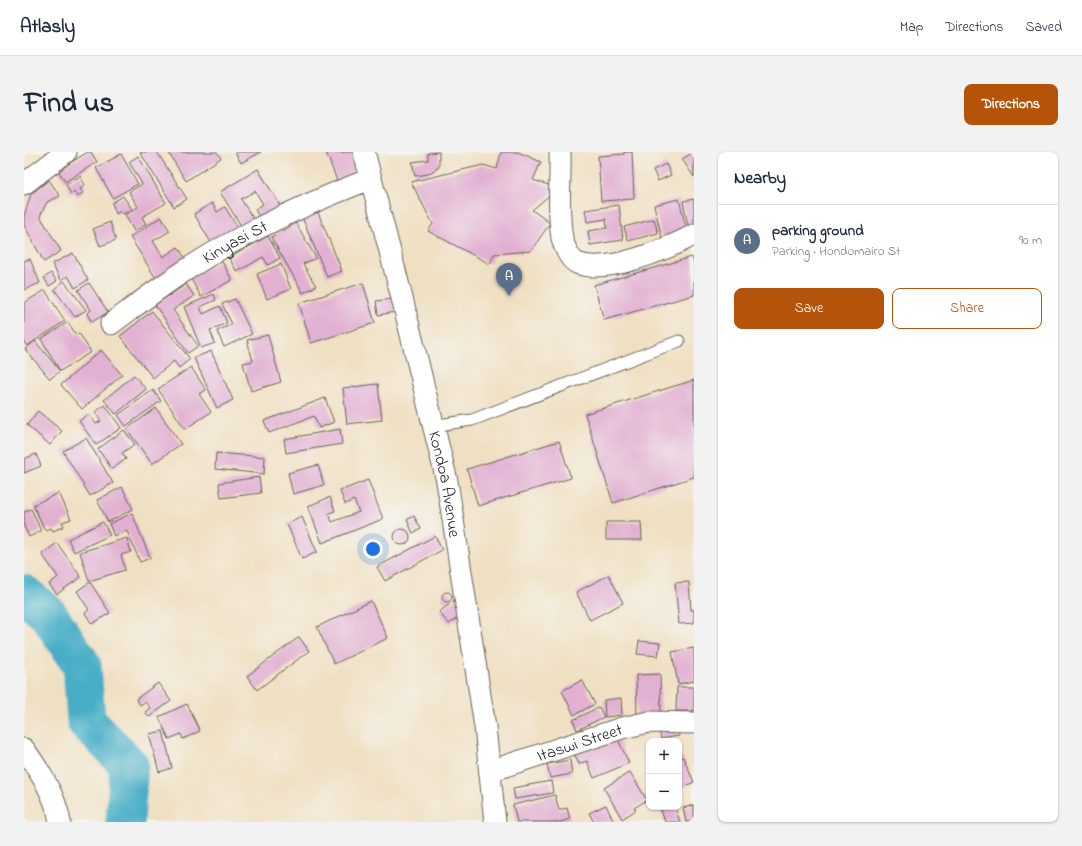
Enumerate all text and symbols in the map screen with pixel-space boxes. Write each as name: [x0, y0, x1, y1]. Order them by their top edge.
text: Atlasly: [20, 14, 75, 41]
text: Map: [900, 17, 923, 38]
text: Directions: [945, 17, 1003, 38]
text: Saved: [1025, 17, 1062, 38]
text: Find us: [24, 84, 114, 125]
button: Directions: [964, 84, 1058, 125]
text: Nearby: [734, 166, 786, 191]
street label: Kinyasi St: [198, 214, 272, 271]
text: parking ground: [772, 220, 864, 242]
text: A: [743, 231, 751, 250]
text: 90 m: [1019, 231, 1042, 250]
text: Parking · Hondomairo St: [772, 242, 900, 261]
pin: A: [496, 263, 522, 296]
button: Save: [734, 288, 884, 329]
button: Share: [892, 288, 1042, 329]
street label: Kondoa Avenue: [421, 428, 467, 540]
your location: [363, 539, 383, 559]
street label: Itaswi Street: [534, 718, 626, 769]
map controls: [646, 738, 682, 810]
button: +: [646, 738, 682, 774]
button: −: [646, 774, 682, 810]

